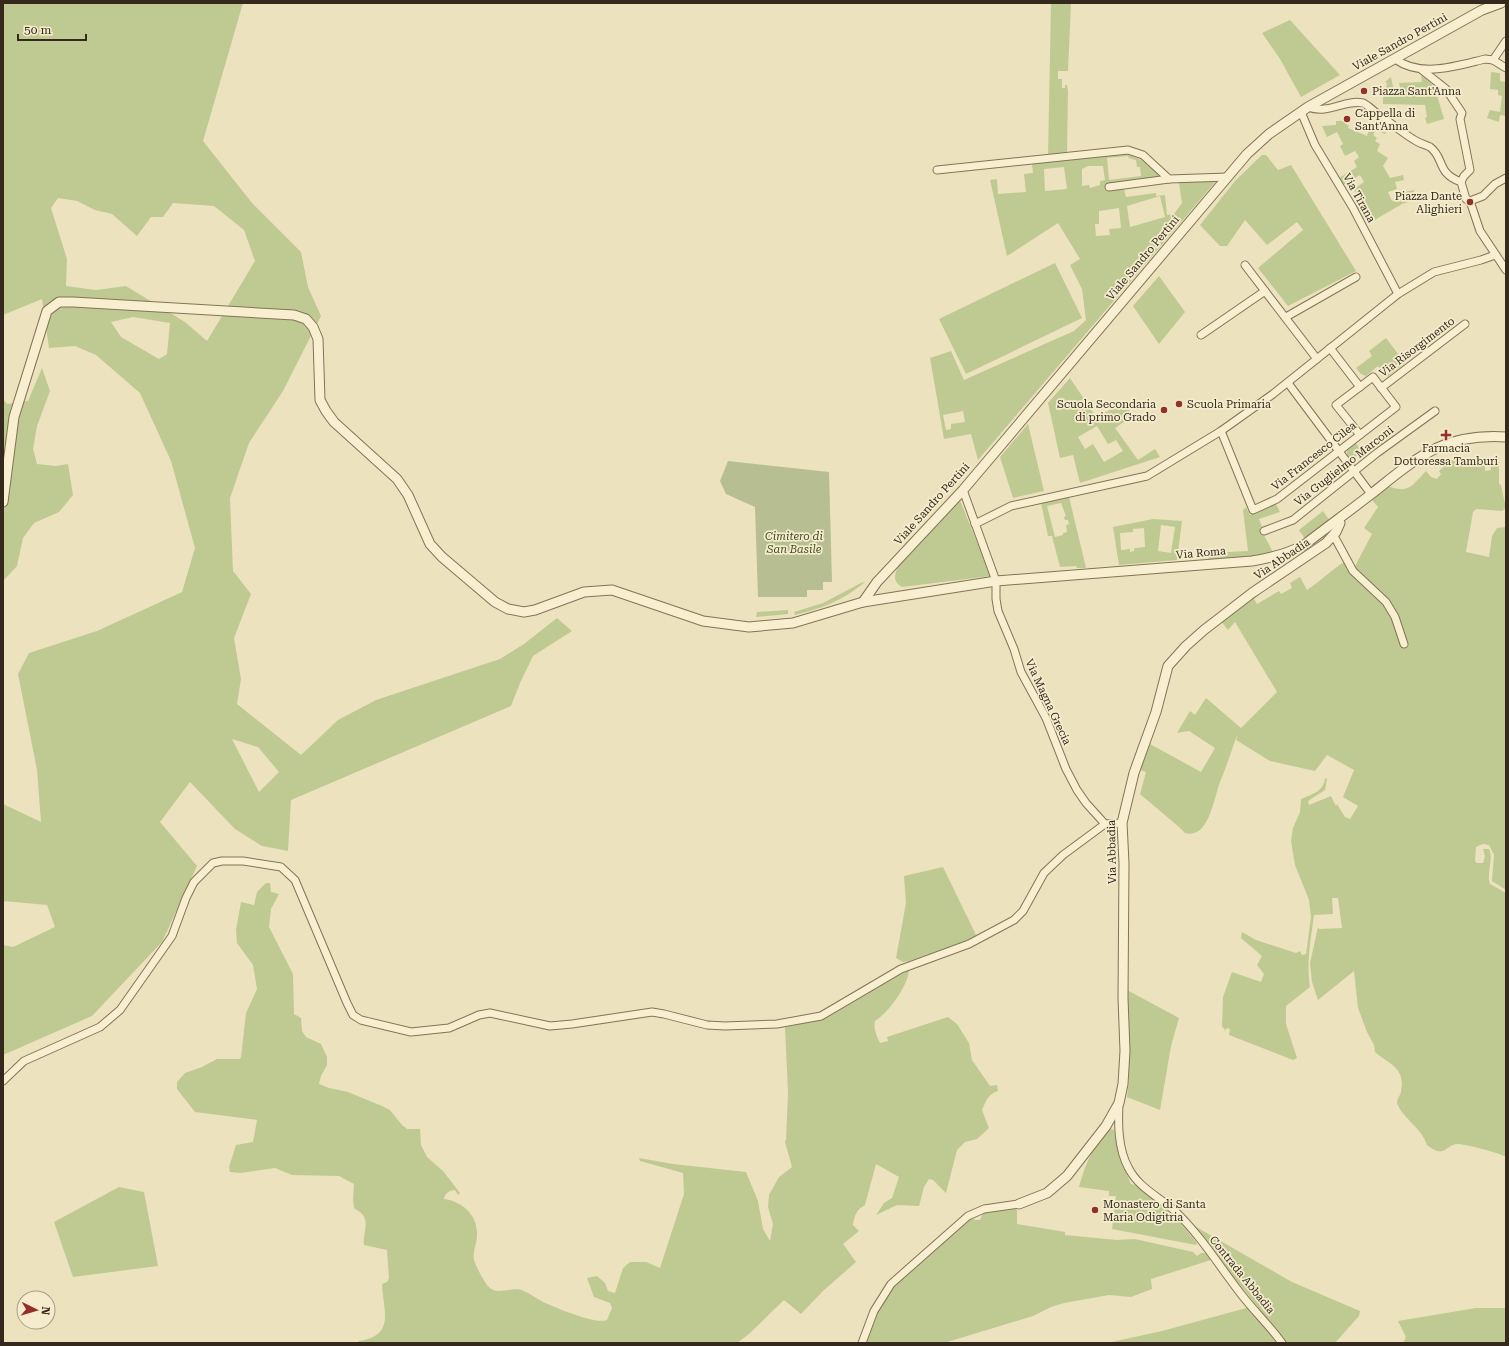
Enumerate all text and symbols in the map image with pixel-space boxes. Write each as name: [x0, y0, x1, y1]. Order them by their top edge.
street label: Viale Sandro Pertini: [1350, 10, 1450, 73]
scale bar: [18, 16, 86, 42]
text: 50 m: [24, 23, 51, 37]
place label: Piazza Sant'Anna: [1372, 85, 1461, 98]
marker: Piazza Sant'Anna: [1359, 86, 1369, 96]
place label: Cappella di Sant'Anna: [1355, 107, 1416, 133]
marker: Cappella di Sant'Anna: [1342, 114, 1352, 124]
street label: Via Tirana: [1340, 171, 1378, 225]
place label: Piazza Dante Alighieri: [1395, 190, 1462, 216]
marker: Piazza Dante Alighieri: [1465, 197, 1475, 207]
street label: Viale Sandro Pertini: [1104, 213, 1182, 303]
street label: Via Risorgimento: [1377, 314, 1457, 380]
place label: Scuola Secondaria di primo Grado: [1057, 398, 1156, 424]
place label: Scuola Primaria: [1187, 398, 1271, 411]
marker: Scuola Primaria: [1174, 399, 1184, 409]
marker: Scuola Secondaria di primo Grado: [1159, 405, 1169, 415]
street label: Via Francesco Cilea: [1269, 419, 1359, 493]
street label: Via Guglielmo Marconi: [1292, 423, 1396, 509]
marker: Farmacia Dottoressa Tamburi: [1441, 430, 1451, 440]
place label: Farmacia Dottoressa Tamburi: [1394, 442, 1499, 468]
street label: Viale Sandro Pertini: [892, 460, 973, 548]
park label: Cimitero di San Basile: [765, 530, 823, 556]
street label: Via Abbadia: [1252, 536, 1312, 582]
street label: Via Roma: [1175, 544, 1227, 562]
street label: Via Magna Grecia: [1022, 657, 1074, 747]
street label: Via Abbadia: [1105, 820, 1119, 884]
place label: Monastero di Santa Maria Odigitria: [1103, 1198, 1206, 1224]
marker: Monastero di Santa Maria Odigitria: [1090, 1205, 1100, 1215]
street label: Contrada Abbadia: [1207, 1234, 1277, 1317]
north arrow: [16, 1290, 56, 1330]
text: N: [39, 1306, 52, 1316]

